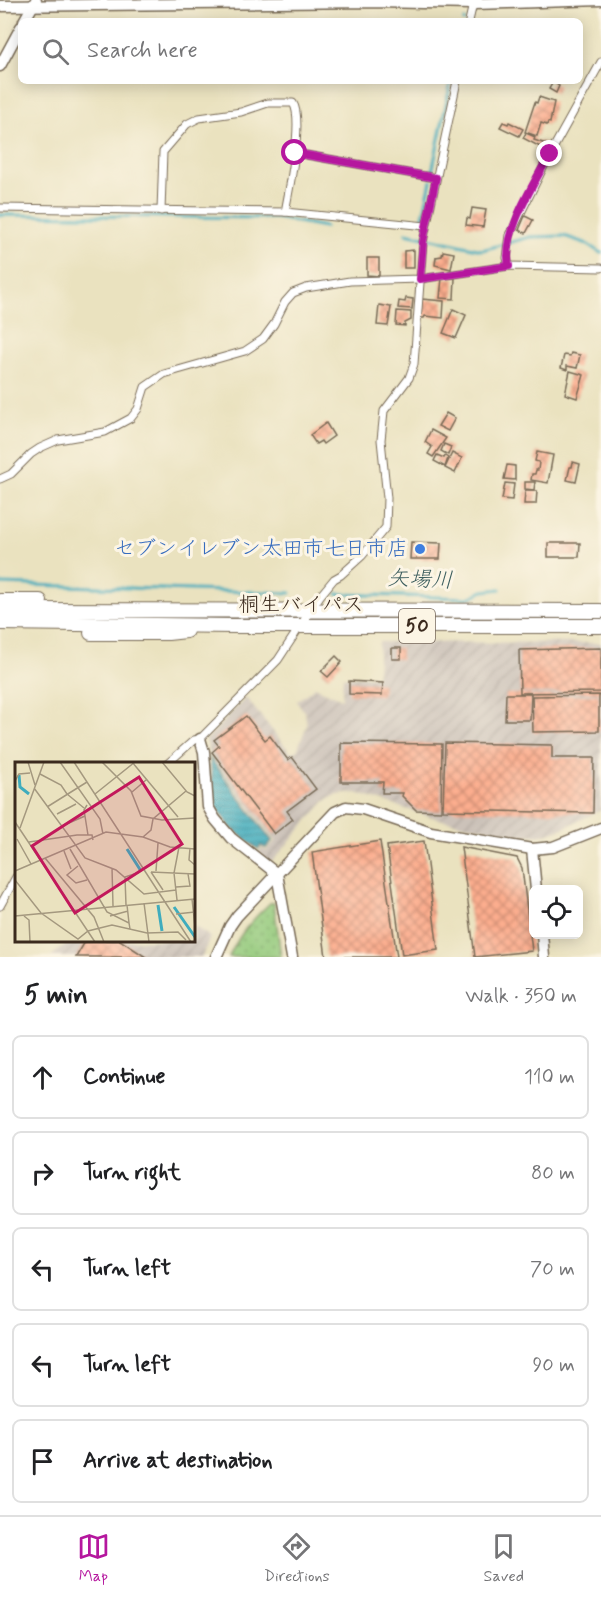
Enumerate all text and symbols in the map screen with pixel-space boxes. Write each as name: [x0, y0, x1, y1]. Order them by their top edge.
search box: [18, 18, 583, 84]
icon: search: [39, 35, 72, 68]
text: Search here: [87, 37, 198, 65]
route start: [281, 139, 307, 165]
route end: [536, 140, 562, 166]
place label: セブンイレブン太田市七日市店: [114, 535, 408, 563]
marker: セブンイレブン太田市七日市店: [413, 542, 427, 556]
water label: 矢場川: [387, 565, 453, 595]
street label: 桐生バイパス: [238, 591, 364, 619]
road number: 50: [399, 609, 435, 643]
inset map: [15, 762, 195, 942]
map controls: [529, 885, 583, 939]
button: locate: [529, 885, 583, 939]
text: 5 min: [24, 979, 88, 1013]
text: Walk · 350 m: [465, 983, 577, 1010]
icon: ahead: [26, 1061, 59, 1094]
text: Continue: [83, 1063, 165, 1091]
text: 110 m: [524, 1064, 575, 1091]
icon: right: [26, 1157, 59, 1190]
text: Turn right: [83, 1159, 181, 1187]
text: 80 m: [531, 1160, 575, 1187]
icon: left: [26, 1253, 59, 1286]
text: Turn left: [83, 1255, 171, 1283]
text: 70 m: [530, 1256, 575, 1283]
icon: left: [26, 1349, 59, 1382]
text: Turn left: [83, 1351, 171, 1379]
text: 90 m: [532, 1352, 575, 1379]
icon: arrive: [26, 1445, 59, 1478]
text: Arrive at destination: [83, 1447, 273, 1475]
tab: Map: [77, 1530, 110, 1587]
tab: Directions: [264, 1530, 330, 1587]
tab: Saved: [484, 1530, 524, 1587]

